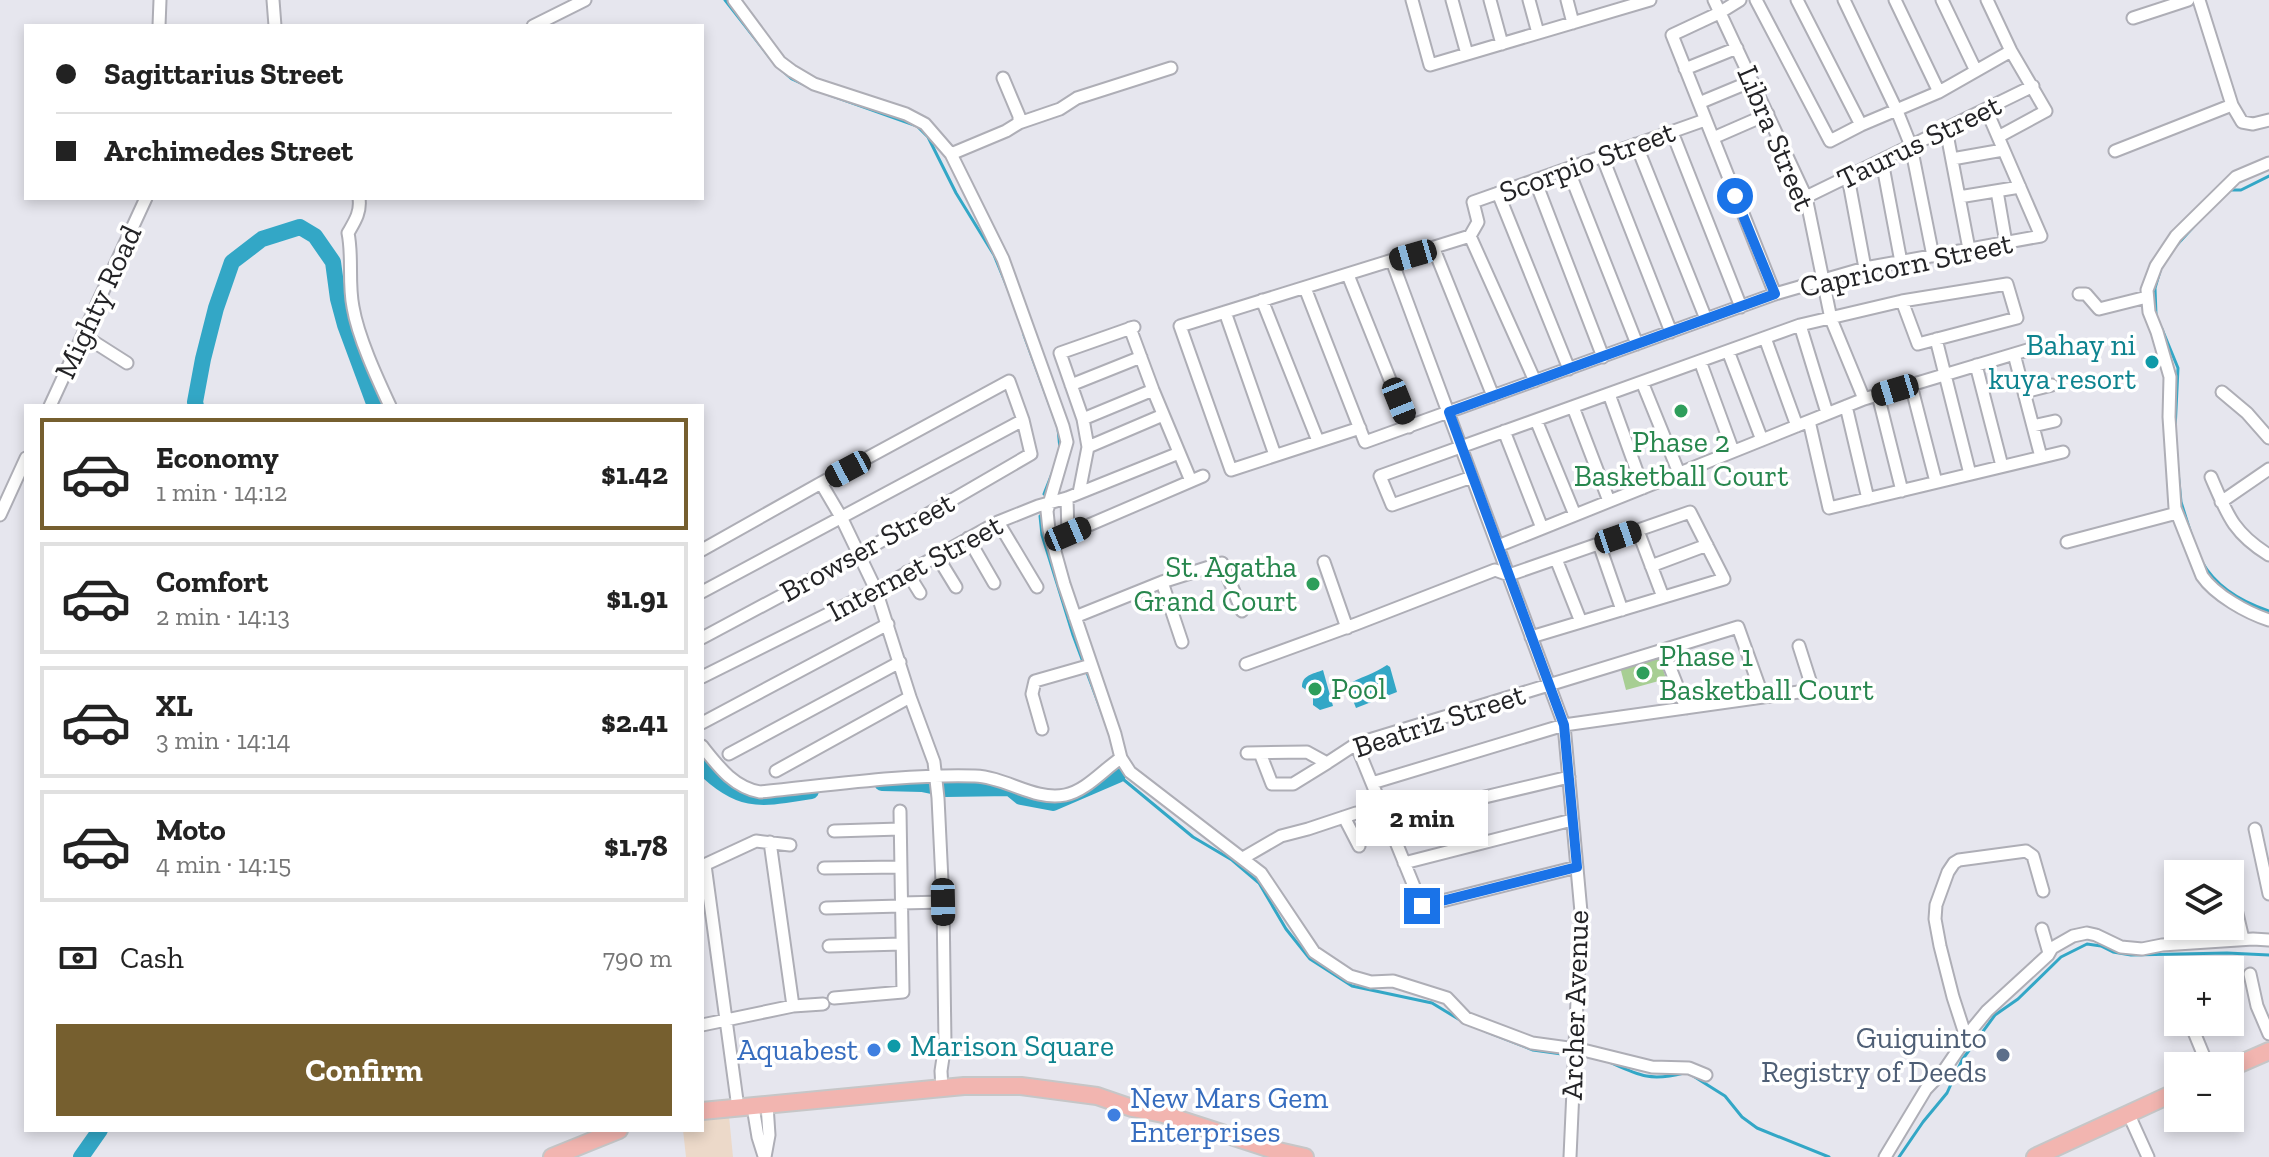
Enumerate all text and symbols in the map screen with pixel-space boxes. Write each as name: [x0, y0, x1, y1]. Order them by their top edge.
text: Sagittarius Street: [104, 56, 343, 92]
street label: Libra Street: [1729, 60, 1823, 216]
street label: Taurus Street: [1831, 87, 2007, 197]
street label: Scorpio Street: [1494, 114, 1680, 210]
text: Archimedes Street: [104, 133, 353, 169]
route start: [1717, 178, 1753, 214]
street label: Mighty Road: [47, 219, 149, 384]
street label: Capricorn Street: [1796, 225, 2016, 305]
car: [1387, 237, 1439, 273]
place label: Bahay ni kuya resort: [1988, 327, 2136, 397]
marker: Bahay ni kuya resort: [2143, 353, 2161, 371]
car: [1869, 372, 1921, 408]
car: [1379, 374, 1419, 428]
marker: Phase 2 Basketball Court: [1672, 402, 1690, 420]
place label: Phase 2 Basketball Court: [1574, 424, 1788, 494]
icon: car: [60, 438, 132, 510]
text: Economy: [156, 440, 279, 476]
car: [821, 447, 875, 491]
text: $1.42: [601, 456, 668, 492]
text: 1 min · 14:12: [156, 476, 287, 508]
street label: Browser Street: [774, 484, 960, 610]
street label: Internet Street: [821, 507, 1009, 629]
car: [1041, 514, 1095, 554]
car: [1591, 518, 1645, 556]
place label: St. Agatha Grand Court: [1133, 549, 1297, 619]
icon: car: [60, 562, 132, 634]
text: Comfort: [156, 564, 268, 600]
marker: St. Agatha Grand Court: [1304, 575, 1322, 593]
text: $1.91: [606, 580, 668, 616]
text: 2 min · 14:13: [156, 600, 290, 632]
place label: Phase 1 Basketball Court: [1659, 638, 1874, 708]
marker: Phase 1 Basketball Court: [1634, 664, 1652, 682]
place label: Pool: [1331, 671, 1386, 707]
street label: Beatriz Street: [1348, 676, 1530, 766]
marker: Pool: [1306, 680, 1324, 698]
icon: car: [60, 686, 132, 758]
text: XL: [156, 688, 193, 724]
text: $2.41: [601, 704, 668, 740]
text: 3 min · 14:14: [156, 724, 291, 756]
callout: 2 min: [1356, 790, 1488, 846]
text: 2 min: [1390, 802, 1454, 834]
icon: car: [60, 810, 132, 882]
text: Moto: [156, 812, 226, 848]
text: $1.78: [604, 828, 668, 864]
text: 4 min · 14:15: [156, 848, 291, 880]
map controls: [2164, 860, 2244, 1132]
button: layers: [2164, 860, 2244, 940]
car: [931, 878, 955, 926]
route end: [1404, 888, 1440, 924]
street label: Archer Avenue: [1554, 909, 1596, 1101]
icon: cash: [56, 936, 100, 980]
text: Cash: [120, 940, 184, 976]
text: 790 m: [603, 942, 672, 974]
button: +: [2164, 956, 2244, 1036]
place label: Guiguinto Registry of Deeds: [1761, 1020, 1987, 1090]
button: Confirm: [56, 1024, 672, 1116]
place label: Marison Square: [910, 1028, 1114, 1064]
place label: Aquabest: [737, 1032, 858, 1068]
marker: Marison Square: [885, 1037, 903, 1055]
marker: Aquabest: [865, 1041, 883, 1059]
marker: Guiguinto Registry of Deeds: [1994, 1046, 2012, 1064]
button: −: [2164, 1052, 2244, 1132]
place label: New Mars Gem Enterprises: [1130, 1080, 1328, 1150]
marker: New Mars Gem Enterprises: [1105, 1106, 1123, 1124]

